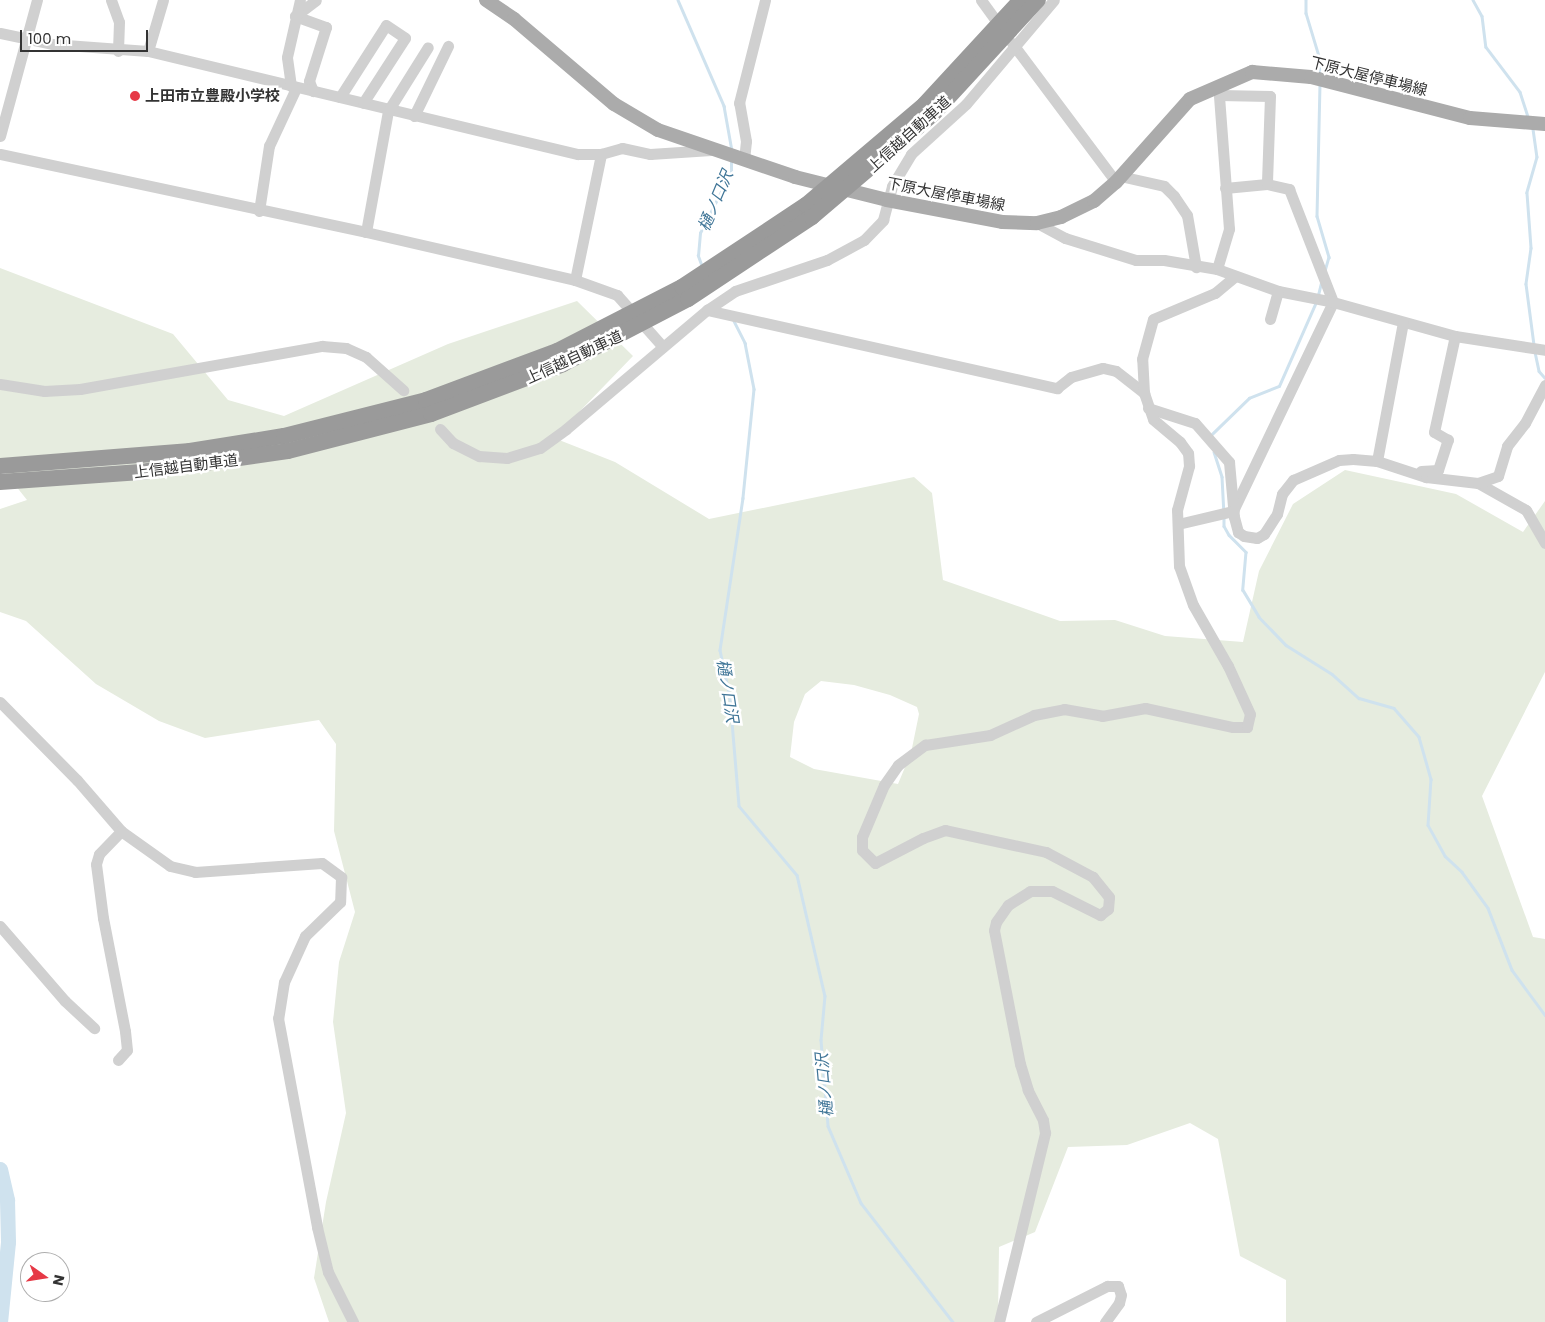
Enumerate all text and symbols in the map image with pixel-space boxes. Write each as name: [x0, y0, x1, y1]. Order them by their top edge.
scale bar: [22, 20, 150, 52]
text: 100 m: [28, 28, 71, 49]
street label: 下原大屋停車場線: [1309, 53, 1429, 99]
place label: 上田市立豊殿小学校: [145, 87, 280, 105]
marker: 上田市立豊殿小学校: [129, 90, 141, 102]
street label: 上信越自動車道: [864, 92, 954, 176]
water label: 樋ノ口沢: [695, 168, 737, 234]
street label: 下原大屋停車場線: [885, 174, 1007, 214]
street label: 上信越自動車道: [523, 327, 625, 387]
street label: 上信越自動車道: [133, 451, 239, 481]
water label: 樋ノ口沢: [713, 658, 741, 724]
water label: 樋ノ口沢: [813, 1052, 837, 1118]
north arrow: [20, 1252, 70, 1302]
text: N: [48, 1273, 70, 1288]

